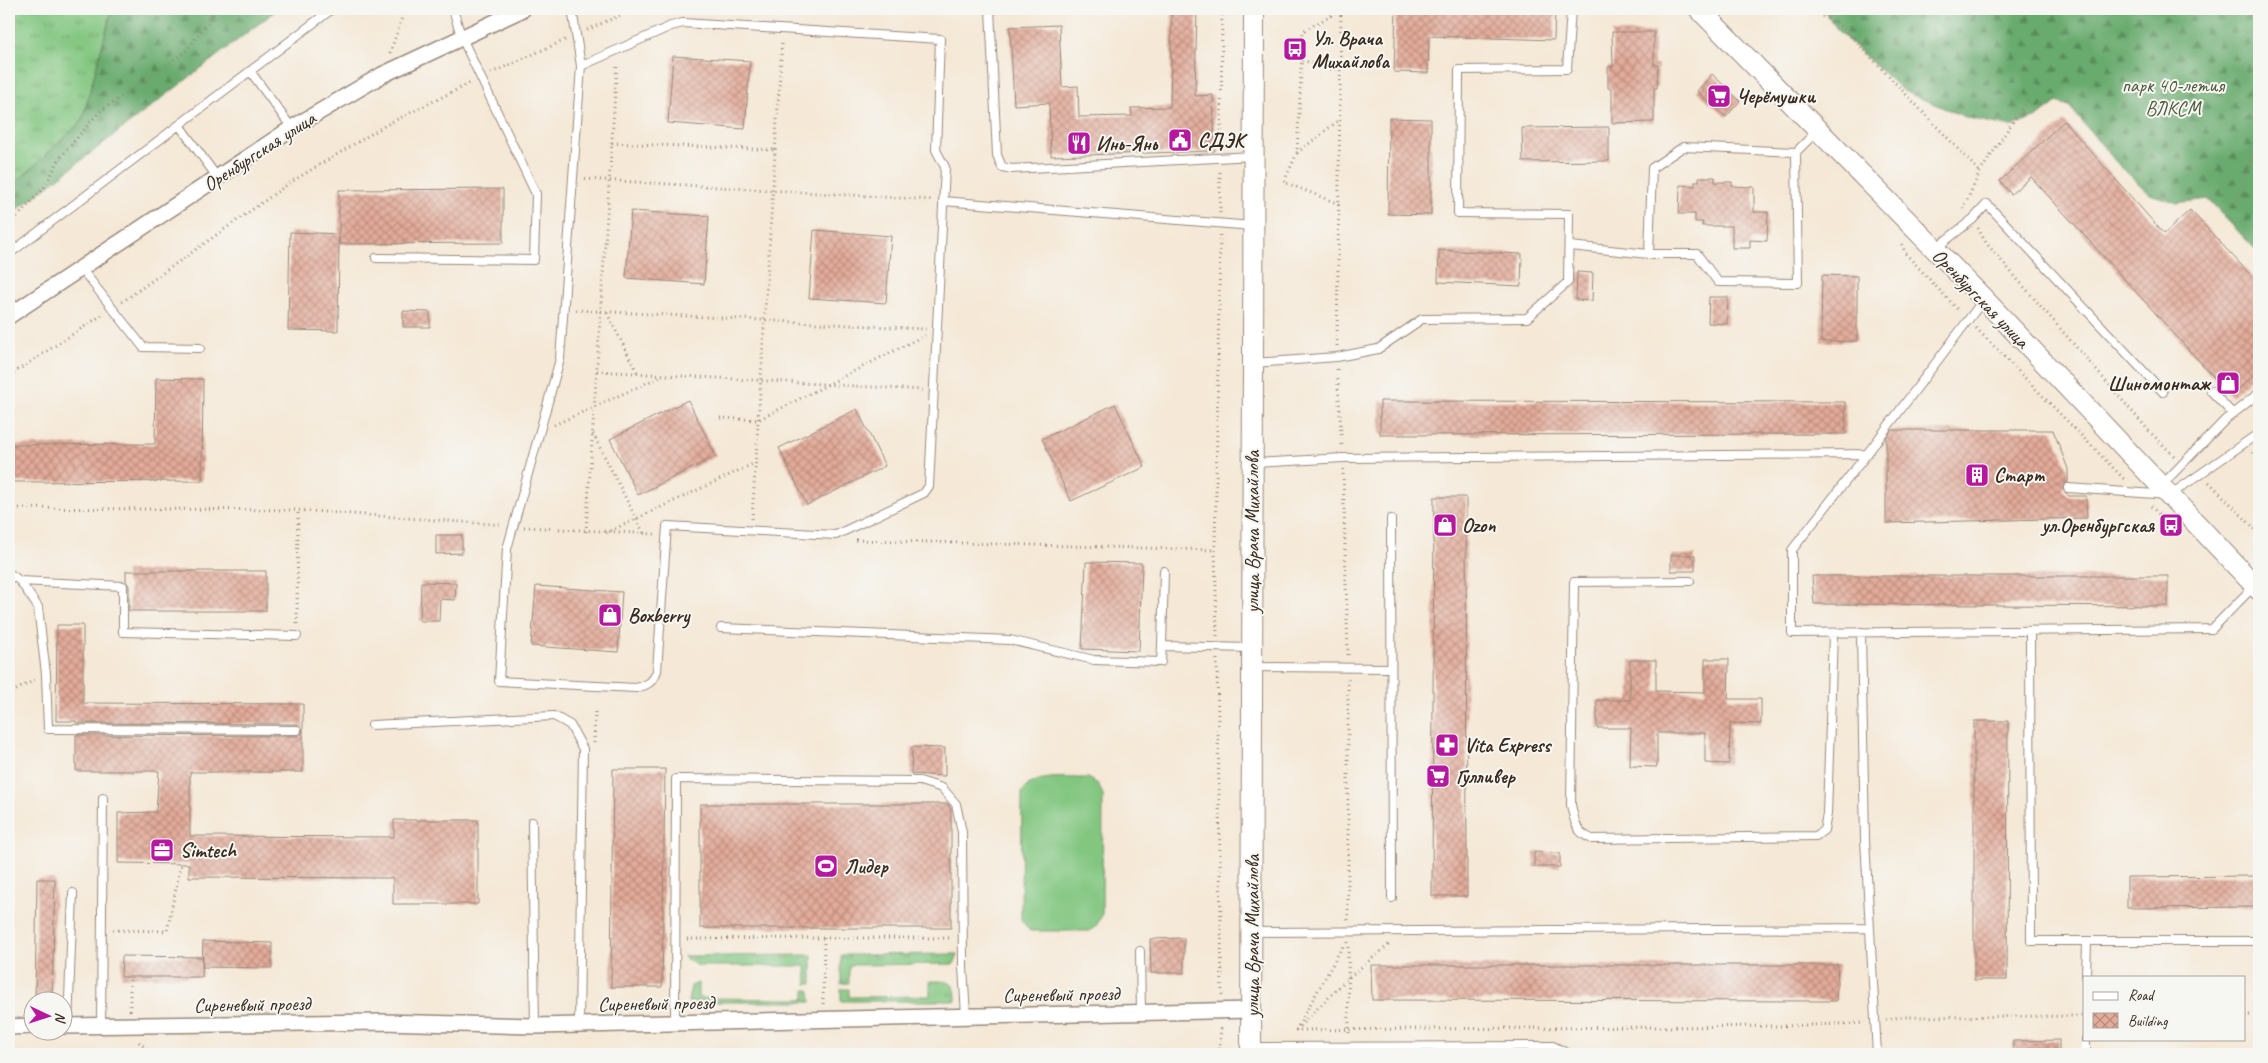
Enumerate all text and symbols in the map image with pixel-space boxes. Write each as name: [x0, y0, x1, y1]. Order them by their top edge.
place label: Ул. Врача Михайлова: [1312, 26, 1390, 74]
bus stop icon: Ул. Врача Михайлова: [1282, 36, 1308, 62]
park label: парк 40-летия ВЛКСМ: [2122, 73, 2226, 121]
supermarket icon: Черёмушки: [1706, 83, 1732, 109]
place label: Черёмушки: [1736, 84, 1817, 109]
street label: Оренбургская улица: [198, 105, 321, 197]
public building icon: СДЭК: [1167, 127, 1193, 153]
place label: СДЭК: [1198, 128, 1248, 153]
restaurant icon: Инь-Янь: [1066, 130, 1092, 156]
place label: Инь-Янь: [1096, 131, 1159, 156]
street label: Оренбургская улица: [1927, 243, 2035, 354]
shop icon: Шиномонтаж: [2215, 370, 2241, 396]
place label: Шиномонтаж: [2108, 371, 2212, 396]
street label: улица Врача Михайлова: [1240, 449, 1265, 614]
building icon: Старт: [1964, 462, 1990, 488]
place label: Старт: [1994, 463, 2046, 488]
shop icon: Ozon: [1432, 512, 1458, 538]
bus stop icon: ул.Оренбургская: [2158, 512, 2184, 538]
place label: Ozon: [1462, 513, 1496, 538]
place label: ул.Оренбургская: [2040, 513, 2156, 539]
shop icon: Boxberry: [597, 602, 623, 628]
place label: Boxberry: [628, 603, 692, 629]
pharmacy icon: Vita Express: [1434, 732, 1460, 758]
place label: Vita Express: [1464, 733, 1552, 758]
supermarket icon: Гулливер: [1425, 763, 1451, 789]
place label: Гулливер: [1456, 764, 1516, 789]
office icon: Simtech: [149, 837, 175, 863]
place label: Simtech: [180, 838, 238, 863]
sports icon: Лидер: [813, 853, 839, 879]
street label: улица Врача Михайлова: [1240, 853, 1265, 1018]
place label: Лидер: [844, 854, 889, 879]
legend: [2083, 976, 2246, 1040]
street label: Сиреневый проезд: [1003, 981, 1121, 1008]
text: Road: [2128, 986, 2155, 1005]
north arrow: [22, 990, 72, 1040]
street label: Сиреневый проезд: [598, 990, 716, 1017]
street label: Сиреневый проезд: [194, 991, 312, 1018]
text: N: [52, 1012, 69, 1024]
text: Building: [2128, 1012, 2168, 1031]

